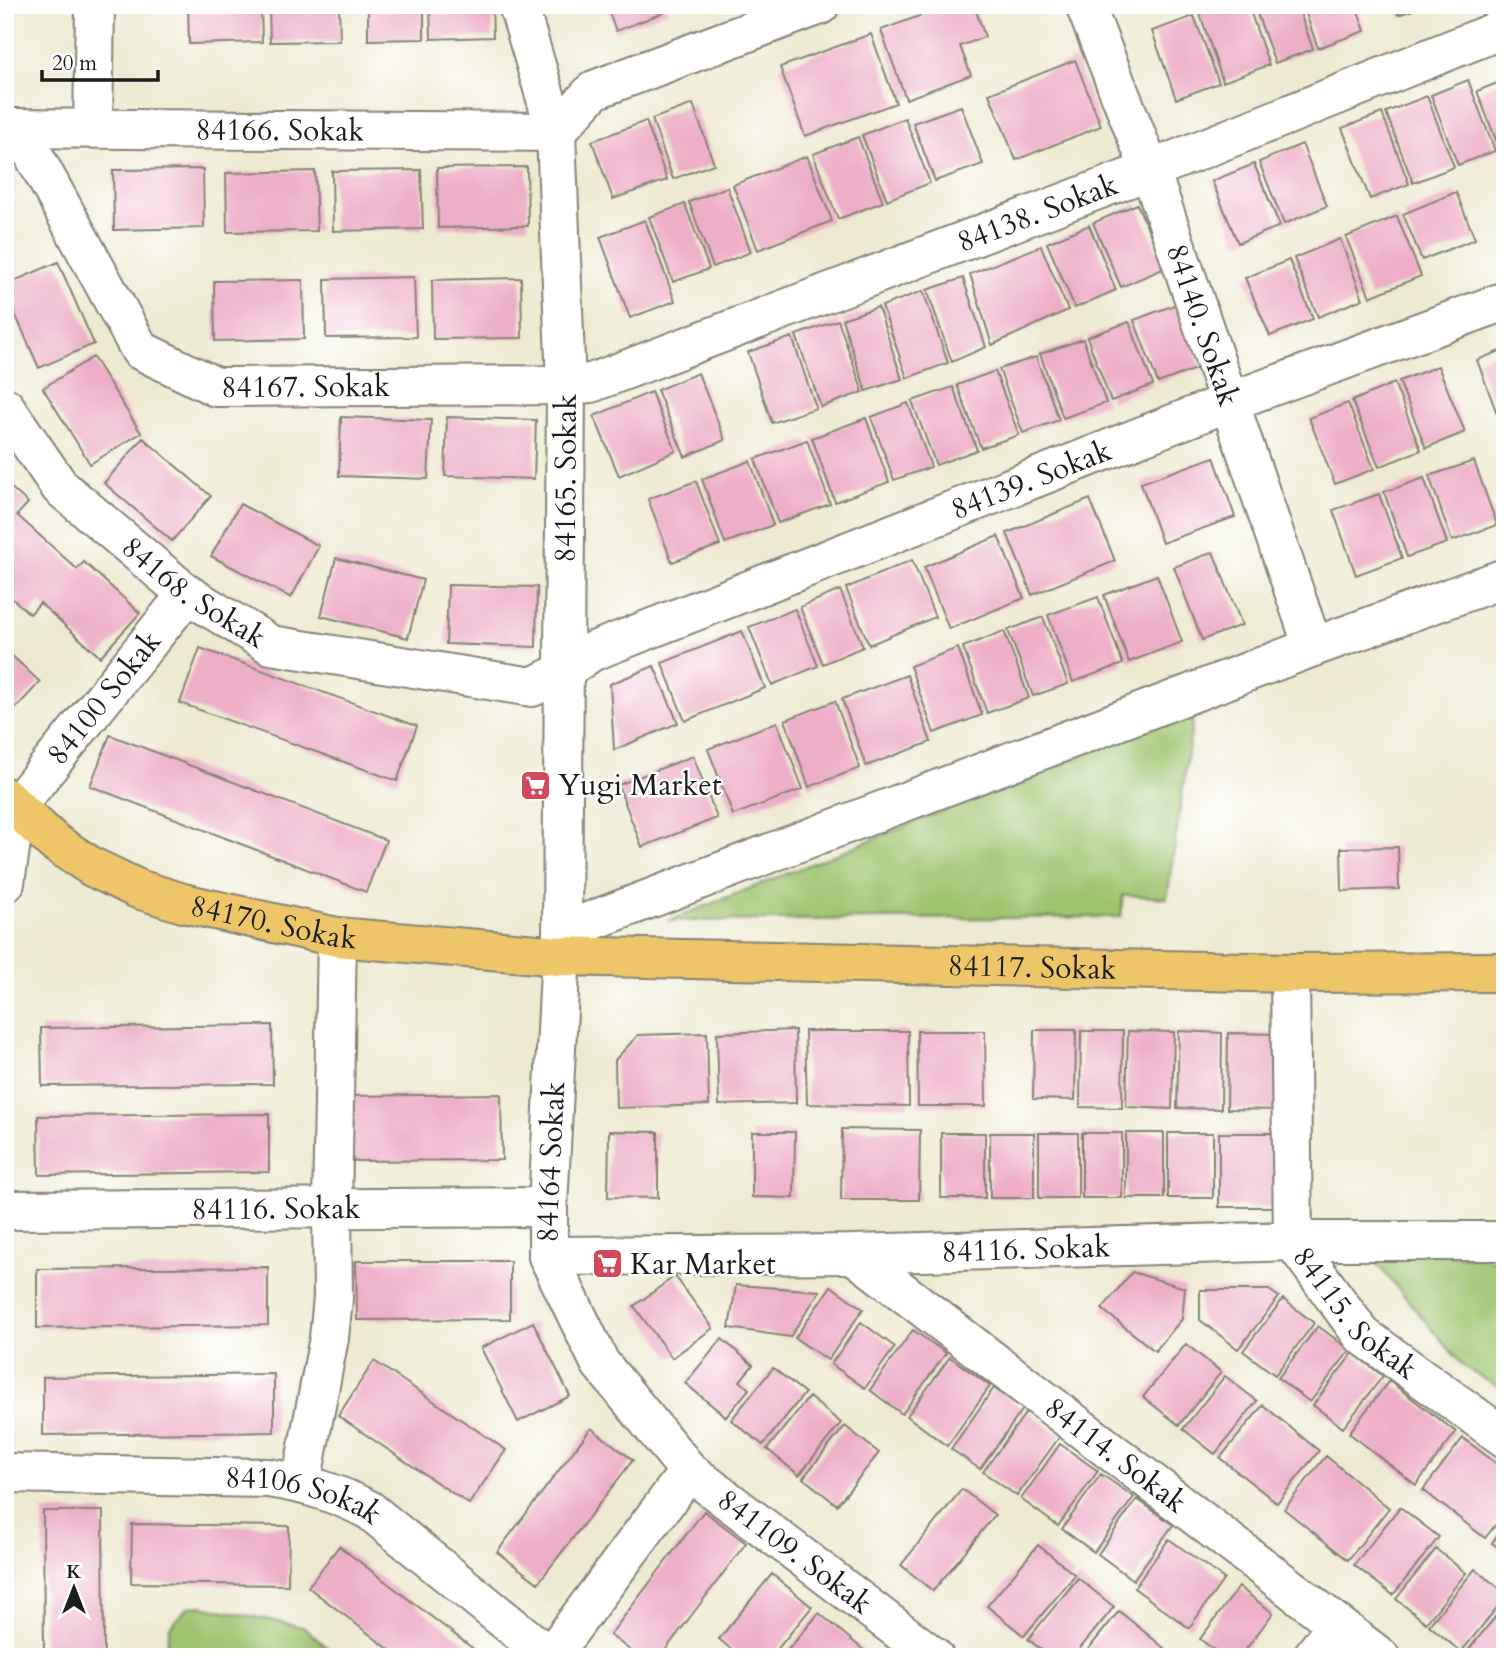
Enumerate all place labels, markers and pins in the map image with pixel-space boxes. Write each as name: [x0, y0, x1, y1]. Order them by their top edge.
place label: Yugi Market: [558, 765, 722, 806]
supermarket icon: Yugi Market: [518, 768, 552, 802]
place label: Kar Market: [630, 1244, 776, 1285]
supermarket icon: Kar Market: [590, 1247, 624, 1281]

